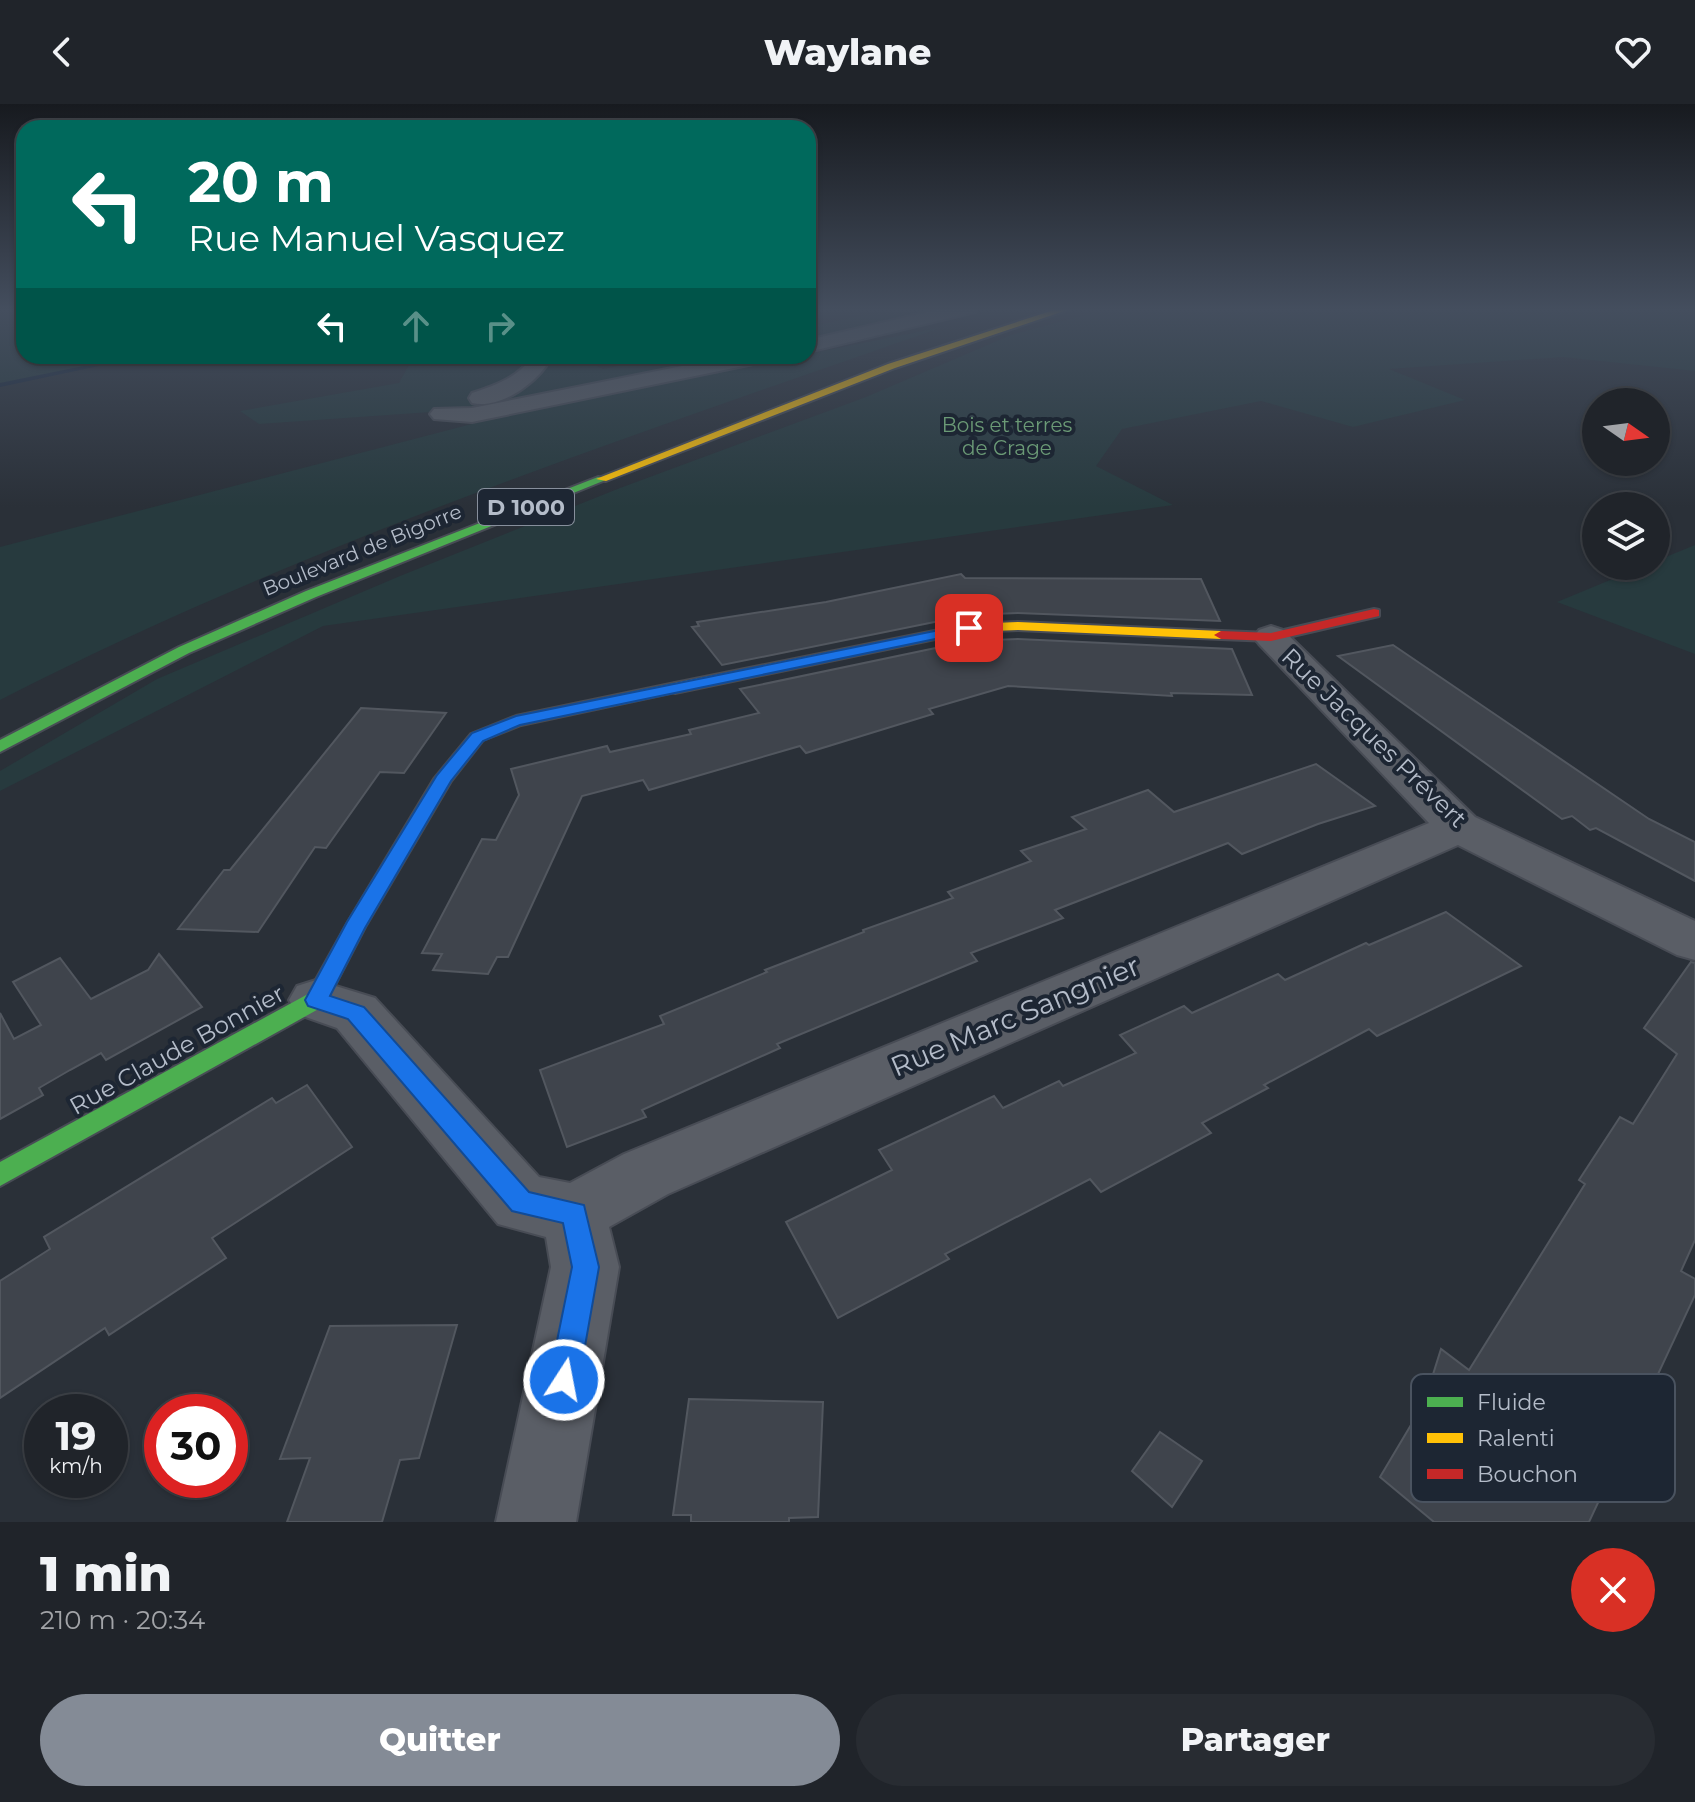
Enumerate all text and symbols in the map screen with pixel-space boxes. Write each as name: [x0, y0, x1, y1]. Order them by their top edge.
icon: back: [40, 30, 84, 74]
text: Waylane: [764, 30, 931, 74]
icon: heart: [1611, 30, 1655, 74]
text: 20 m: [188, 148, 334, 216]
icon: left: [56, 152, 160, 256]
text: Rue Manuel Vasquez: [188, 216, 565, 260]
icon: left: [310, 304, 354, 348]
icon: ahead: [394, 304, 438, 348]
icon: right: [478, 304, 522, 348]
north arrow: [1582, 388, 1670, 476]
map controls: [1582, 388, 1670, 580]
park label: Bois et terres de Crage: [942, 413, 1073, 460]
road number: D 1000: [478, 489, 574, 525]
button: layers: [1582, 492, 1670, 580]
street label: Boulevard de Bigorre: [259, 499, 465, 601]
pin: [935, 594, 1003, 662]
icon: arrive: [947, 606, 991, 650]
street label: Rue Jacques Prévert: [1276, 642, 1473, 834]
street label: Rue Marc Sangnier: [885, 948, 1145, 1084]
street label: Rue Claude Bonnier: [64, 978, 289, 1121]
position arrow: [522, 1338, 606, 1422]
legend: [1411, 1374, 1675, 1502]
text: Fluide: [1477, 1389, 1546, 1416]
speed limit sign: 30: [144, 1394, 248, 1498]
text: 19: [55, 1411, 97, 1460]
text: Ralenti: [1477, 1425, 1555, 1452]
text: km/h: [49, 1454, 103, 1478]
text: Bouchon: [1477, 1461, 1578, 1488]
text: 1 min: [40, 1545, 172, 1603]
button: close: [1571, 1548, 1655, 1632]
text: 210 m · 20:34: [40, 1604, 205, 1636]
button: Quitter: [40, 1694, 840, 1786]
button: Partager: [856, 1694, 1655, 1786]

